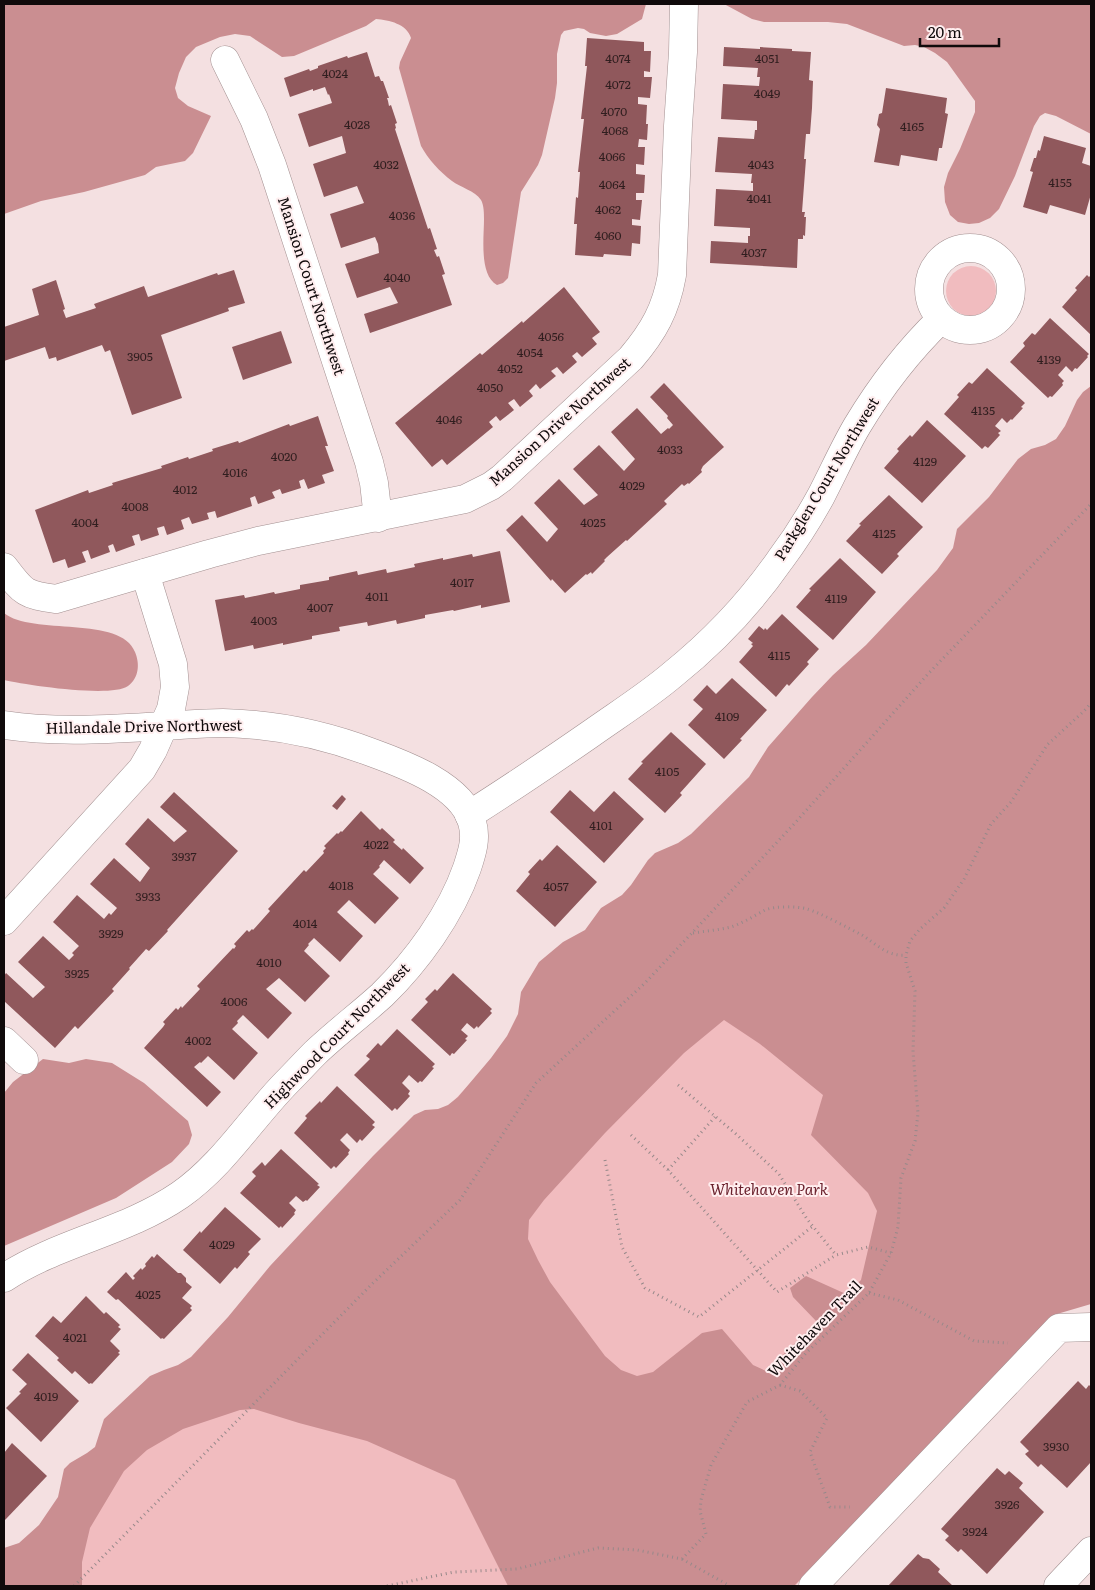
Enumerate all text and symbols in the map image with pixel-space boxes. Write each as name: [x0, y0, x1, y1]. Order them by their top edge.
scale bar: [920, 15, 999, 47]
text: 20 m: [928, 20, 962, 43]
house number: 4074: [605, 49, 631, 67]
house number: 4051: [755, 49, 779, 67]
house number: 4024: [322, 64, 348, 82]
house number: 4072: [605, 75, 631, 93]
house number: 4049: [754, 84, 780, 102]
house number: 4070: [601, 102, 627, 120]
house number: 4028: [344, 115, 370, 133]
house number: 4165: [900, 117, 924, 135]
house number: 4068: [602, 121, 629, 139]
house number: 4066: [599, 147, 626, 165]
house number: 4032: [373, 155, 399, 173]
house number: 4043: [748, 155, 774, 173]
house number: 4155: [1048, 173, 1072, 191]
house number: 4064: [599, 175, 626, 193]
house number: 4041: [746, 189, 772, 207]
street label: Mansion Court Northwest: [273, 193, 352, 378]
house number: 4062: [595, 200, 621, 218]
house number: 4036: [389, 206, 416, 224]
house number: 4060: [595, 226, 622, 244]
house number: 4037: [741, 243, 767, 261]
house number: 4040: [383, 268, 411, 286]
house number: 4056: [538, 327, 565, 345]
house number: 4054: [517, 343, 544, 361]
house number: 3905: [127, 347, 153, 365]
house number: 4139: [1037, 350, 1061, 368]
street label: Mansion Drive Northwest: [483, 351, 635, 491]
house number: 4052: [497, 359, 523, 377]
house number: 4050: [477, 378, 503, 396]
street label: Parkglen Court Northwest: [768, 392, 884, 564]
house number: 4135: [971, 401, 995, 419]
house number: 4046: [436, 410, 463, 428]
house number: 4033: [657, 440, 683, 458]
house number: 4020: [271, 447, 297, 465]
house number: 4129: [913, 452, 937, 470]
house number: 4016: [223, 463, 248, 481]
house number: 4029: [619, 476, 645, 494]
house number: 4012: [173, 480, 197, 498]
house number: 4008: [121, 497, 149, 515]
house number: 4004: [71, 513, 99, 531]
house number: 4025: [580, 513, 606, 531]
house number: 4125: [872, 524, 896, 542]
house number: 4017: [450, 573, 474, 591]
house number: 4011: [365, 587, 389, 605]
house number: 4119: [825, 589, 847, 607]
house number: 4007: [307, 598, 333, 616]
house number: 4003: [251, 611, 277, 629]
house number: 4115: [768, 646, 790, 664]
house number: 4109: [715, 707, 739, 725]
street label: Hillandale Drive Northwest: [45, 712, 242, 739]
house number: 4105: [655, 762, 679, 780]
house number: 4101: [589, 816, 613, 834]
house number: 4022: [363, 835, 389, 853]
house number: 3937: [171, 847, 197, 865]
house number: 4018: [328, 876, 354, 894]
house number: 4057: [543, 877, 569, 895]
house number: 3933: [135, 887, 161, 905]
house number: 4014: [293, 914, 318, 932]
house number: 3929: [99, 924, 123, 942]
house number: 4010: [256, 953, 282, 971]
street label: Highwood Court Northwest: [258, 957, 414, 1113]
house number: 3925: [65, 964, 89, 982]
house number: 4006: [221, 992, 248, 1010]
house number: 4002: [185, 1031, 211, 1049]
park label: Whitehaven Park: [710, 1177, 829, 1200]
house number: 4029: [209, 1235, 235, 1253]
street label: Whitehaven Trail: [762, 1274, 866, 1382]
house number: 4025: [135, 1285, 161, 1303]
house number: 4021: [63, 1328, 87, 1346]
house number: 4019: [34, 1387, 58, 1405]
house number: 3930: [1043, 1437, 1069, 1455]
house number: 3926: [994, 1495, 1020, 1513]
house number: 3924: [962, 1522, 988, 1540]

